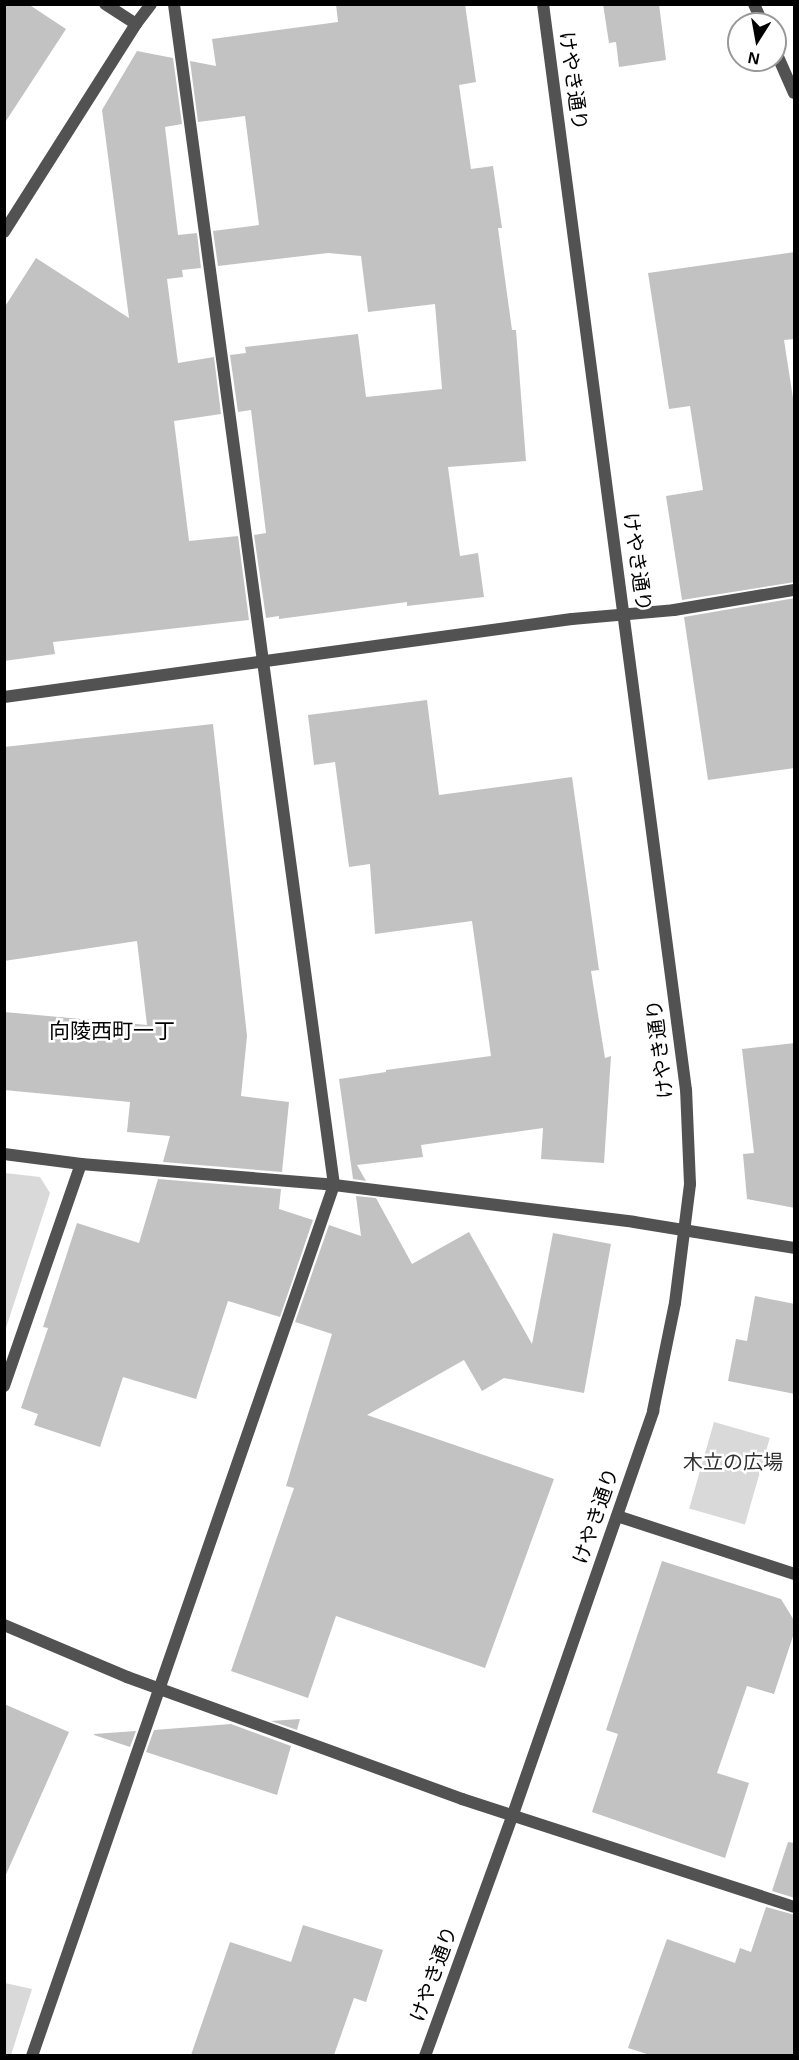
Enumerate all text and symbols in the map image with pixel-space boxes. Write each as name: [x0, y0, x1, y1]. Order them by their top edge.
north arrow: [727, 12, 787, 72]
street label: けやき通り: [554, 30, 592, 132]
text: N: [747, 49, 761, 68]
street label: けやき通り: [618, 511, 656, 613]
street label: けやき通り: [642, 998, 678, 1100]
district label: 向陵西町一丁: [49, 1018, 175, 1044]
park label: 木立の広場: [683, 1450, 783, 1474]
street label: けやき通り: [568, 1465, 624, 1567]
street label: けやき通り: [406, 1923, 462, 2025]

